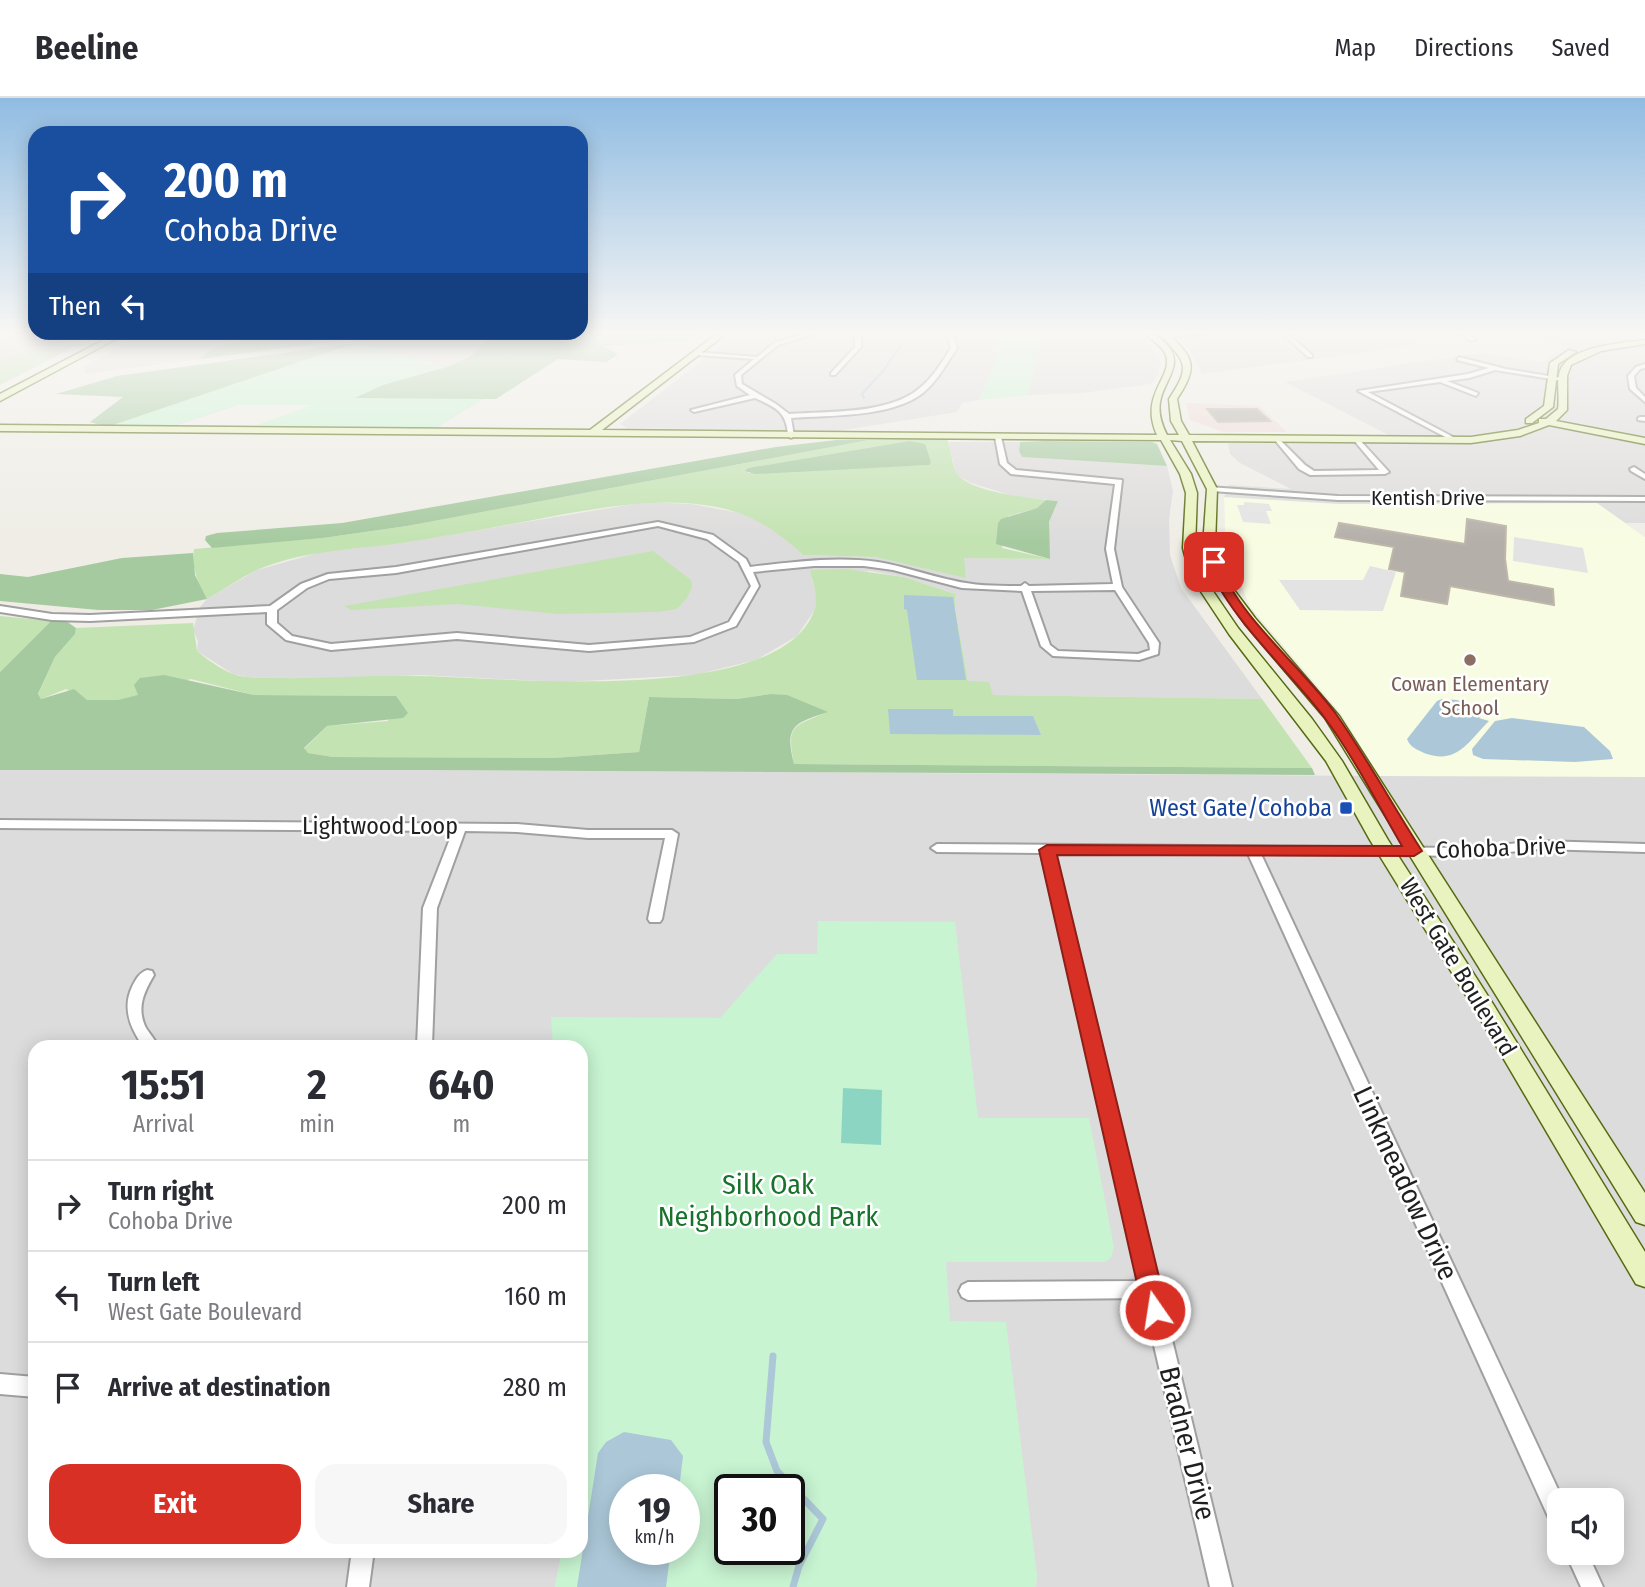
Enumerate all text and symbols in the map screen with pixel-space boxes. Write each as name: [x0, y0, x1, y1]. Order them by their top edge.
text: Beeline: [35, 28, 139, 68]
text: Map: [1335, 34, 1376, 62]
text: Directions: [1414, 34, 1513, 62]
text: Saved: [1551, 34, 1610, 62]
text: 200 m: [164, 151, 288, 210]
icon: right: [49, 154, 140, 245]
text: Cohoba Drive: [164, 211, 338, 249]
icon: left: [115, 287, 153, 325]
text: Then: [49, 291, 101, 322]
street label: Kentish Drive: [1371, 485, 1485, 511]
pin: [1184, 532, 1244, 592]
icon: arrive: [1195, 543, 1233, 581]
marker: Cowan Elementary School: [1462, 652, 1478, 668]
place label: Cowan Elementary School: [1391, 671, 1550, 721]
place label: West Gate/Cohoba: [1149, 794, 1332, 822]
marker: West Gate/Cohoba: [1338, 800, 1354, 816]
street label: Lightwood Loop: [302, 812, 458, 840]
street label: Cohoba Drive: [1435, 832, 1567, 864]
street label: West Gate Boulevard: [1394, 873, 1522, 1061]
text: 15:51: [121, 1060, 206, 1110]
text: 2: [307, 1060, 327, 1110]
text: 640: [428, 1060, 495, 1110]
street label: Linkmeadow Drive: [1346, 1081, 1465, 1285]
text: Arrival: [133, 1110, 194, 1138]
text: min: [299, 1110, 335, 1138]
text: m: [453, 1110, 470, 1138]
park label: Silk Oak Neighborhood Park: [658, 1168, 879, 1233]
text: Turn right: [108, 1176, 214, 1207]
icon: right: [49, 1187, 87, 1225]
text: 200 m: [502, 1190, 567, 1221]
text: Cohoba Drive: [108, 1207, 233, 1235]
text: Turn left: [108, 1267, 200, 1298]
position arrow: [1118, 1273, 1192, 1347]
icon: left: [49, 1278, 87, 1316]
text: 160 m: [504, 1281, 567, 1312]
text: West Gate Boulevard: [108, 1298, 302, 1326]
street label: Bradner Drive: [1152, 1363, 1223, 1523]
icon: arrive: [49, 1369, 87, 1407]
text: Arrive at destination: [108, 1372, 331, 1403]
text: 280 m: [503, 1372, 567, 1403]
button: Exit: [49, 1464, 301, 1544]
button: Share: [315, 1464, 567, 1544]
speed limit sign: 30: [714, 1474, 805, 1565]
map controls: [1547, 1488, 1624, 1565]
button: sound: [1547, 1488, 1624, 1565]
text: 19: [638, 1489, 671, 1531]
text: km/h: [634, 1526, 675, 1548]

